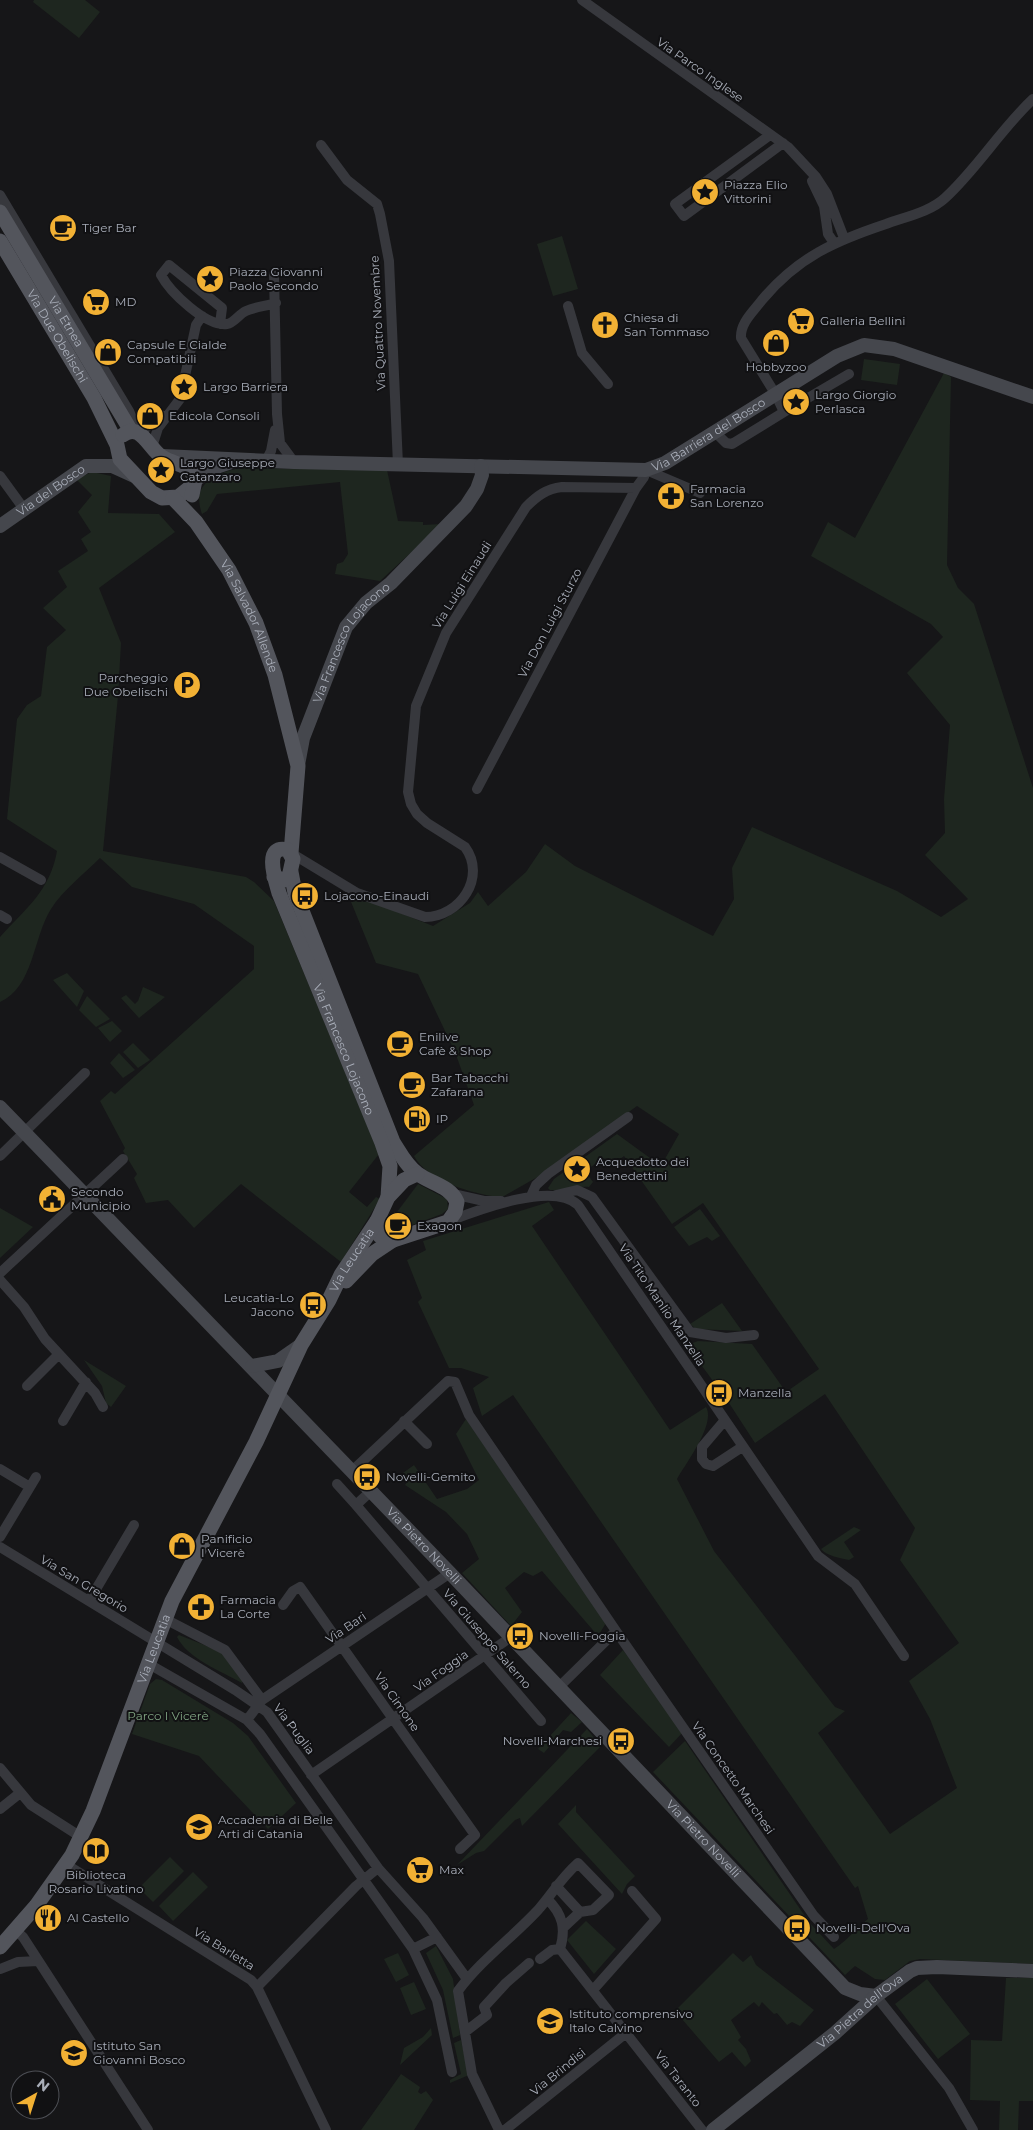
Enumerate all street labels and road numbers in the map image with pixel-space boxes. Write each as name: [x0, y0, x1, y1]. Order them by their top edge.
street label: Via Parco Inglese: [654, 34, 747, 105]
street label: Via Quattro Novembre: [366, 255, 389, 391]
street label: Via Due Obelischi: [24, 287, 91, 385]
street label: Via Etnea: [45, 293, 87, 350]
street label: Via Barriera del Bosco: [649, 394, 768, 474]
street label: Via del Bosco: [13, 461, 88, 519]
street label: Via Luigi Einaudi: [429, 538, 495, 631]
street label: Via Salvador Allende: [217, 557, 281, 674]
street label: Via Don Luigi Sturzo: [514, 565, 585, 680]
street label: Via Francesco Lojacono: [309, 579, 393, 705]
street label: Via Francesco Lojacono: [310, 981, 378, 1117]
street label: Via Leucatia: [326, 1225, 377, 1294]
street label: Via Tito Manlio Manzella: [616, 1241, 709, 1369]
street label: Via Pietro Novelli: [383, 1504, 465, 1587]
street label: Via San Gregorio: [38, 1551, 131, 1616]
street label: Via Giuseppe Salerno: [440, 1586, 535, 1692]
street label: Via Bari: [323, 1609, 369, 1647]
street label: Via Leucatia: [134, 1612, 173, 1685]
street label: Via Foggia: [410, 1646, 471, 1695]
street label: Via Cimone: [371, 1669, 423, 1734]
street label: Via Puglia: [270, 1700, 318, 1757]
street label: Via Concetto Marchesi: [689, 1719, 778, 1837]
street label: Via Pietro Novelli: [663, 1797, 744, 1881]
street label: Via Barletta: [191, 1924, 258, 1973]
street label: Via Pietra dell'Ova: [814, 1971, 906, 2051]
street label: Via Brindisi: [527, 2045, 589, 2099]
street label: Via Taranto: [652, 2048, 705, 2110]

